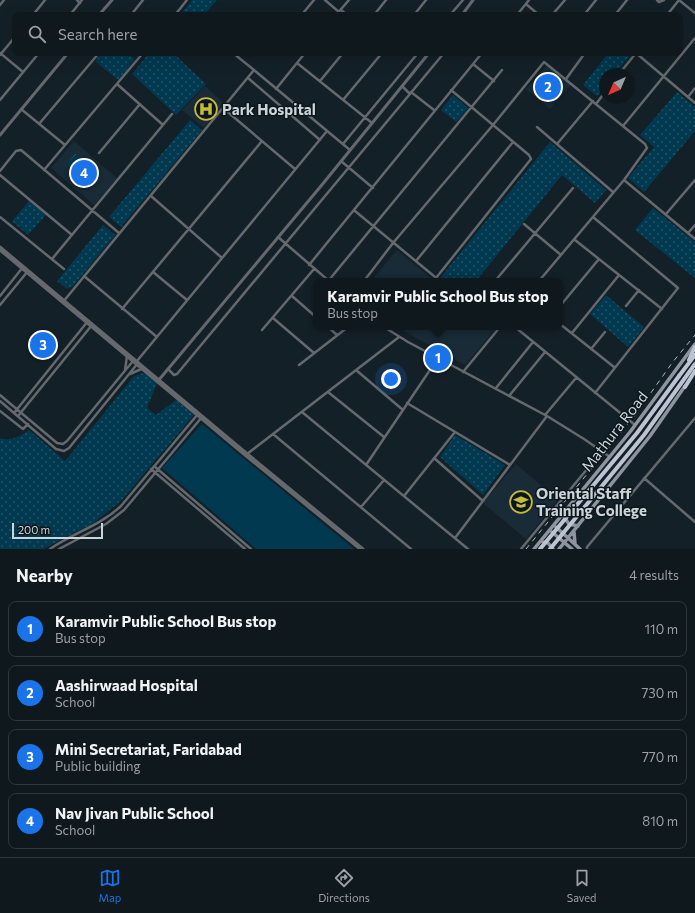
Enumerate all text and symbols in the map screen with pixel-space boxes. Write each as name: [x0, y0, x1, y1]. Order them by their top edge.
search box: [12, 12, 683, 56]
icon: search: [26, 23, 48, 45]
text: Search here: [58, 25, 137, 43]
north arrow: [599, 68, 635, 104]
pin: 2: [535, 72, 561, 102]
hospital icon: Park Hospital: [193, 96, 219, 122]
place label: Park Hospital: [222, 100, 316, 118]
pin: 4: [71, 158, 97, 188]
popup: [313, 278, 563, 330]
text: Karamvir Public School Bus stop: [327, 287, 549, 305]
text: Bus stop: [327, 305, 378, 321]
pin: 3: [30, 330, 56, 360]
pin: 1: [425, 343, 451, 373]
your location: [381, 369, 401, 389]
street label: Mathura Road: [577, 387, 651, 475]
place label: Oriental Staff Training College: [536, 484, 647, 519]
school or university icon: Oriental Staff Training College: [508, 489, 534, 515]
scale bar: [12, 521, 103, 540]
text: 200 m: [18, 523, 50, 536]
text: Nearby: [16, 565, 73, 586]
text: 4 results: [629, 567, 679, 583]
text: Karamvir Public School Bus stop: [55, 612, 276, 630]
text: 1: [27, 621, 33, 637]
text: 110 m: [645, 621, 678, 637]
text: Bus stop: [55, 630, 106, 646]
text: Aashirwaad Hospital: [55, 676, 198, 694]
text: 2: [26, 685, 34, 701]
text: 730 m: [641, 685, 678, 701]
text: School: [55, 694, 95, 710]
text: Mini Secretariat, Faridabad: [55, 740, 242, 758]
text: 3: [26, 749, 34, 765]
text: 770 m: [642, 749, 678, 765]
text: Public building: [55, 758, 141, 774]
text: Nav Jivan Public School: [55, 804, 214, 822]
text: 4: [26, 813, 34, 829]
text: 810 m: [642, 813, 678, 829]
text: School: [55, 822, 95, 838]
tab: Map: [99, 867, 121, 904]
tab: Directions: [318, 867, 370, 904]
tab: Saved: [567, 867, 596, 904]

